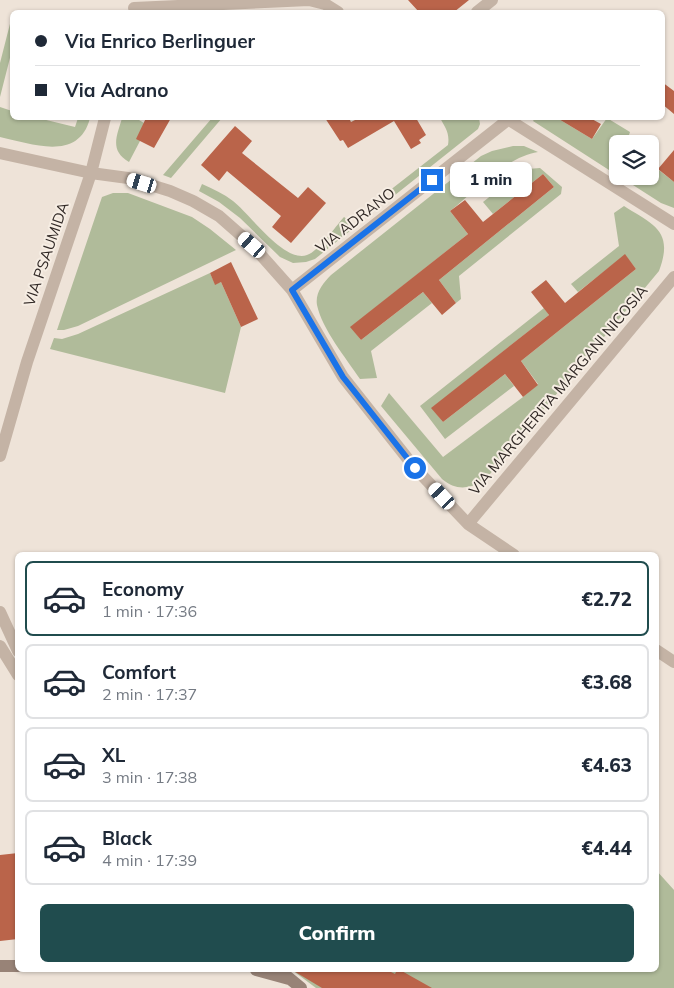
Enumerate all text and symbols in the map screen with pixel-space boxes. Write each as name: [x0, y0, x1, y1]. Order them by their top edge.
text: Via Enrico Berlinguer: [65, 29, 255, 53]
text: Via Adrano: [65, 78, 168, 102]
map controls: [609, 135, 659, 185]
button: layers: [609, 135, 659, 185]
callout: 1 min: [450, 162, 532, 198]
route end: [421, 169, 443, 191]
text: 1 min: [470, 169, 512, 189]
car: [125, 171, 158, 195]
street label: VIA ADRANO: [312, 183, 398, 257]
street label: VIA PSAUMIDA: [19, 199, 73, 309]
car: [235, 229, 268, 261]
street label: VIA MARGHERITA MARGANI NICOSIA: [465, 281, 651, 499]
route start: [404, 457, 426, 479]
car: [426, 480, 457, 512]
icon: car: [42, 576, 87, 621]
text: Economy: [102, 577, 184, 601]
text: €2.72: [581, 587, 632, 611]
text: 1 min · 17:36: [102, 601, 197, 621]
icon: car: [42, 659, 87, 704]
text: Comfort: [102, 660, 176, 684]
text: €3.68: [581, 670, 632, 694]
text: 2 min · 17:37: [102, 684, 197, 704]
icon: car: [42, 742, 87, 787]
text: XL: [102, 743, 125, 767]
text: €4.63: [581, 753, 632, 777]
text: 3 min · 17:38: [102, 767, 197, 787]
icon: car: [42, 825, 87, 870]
text: Black: [102, 826, 152, 850]
text: €4.44: [581, 836, 632, 860]
text: 4 min · 17:39: [102, 850, 197, 870]
button: Confirm: [40, 904, 634, 962]

